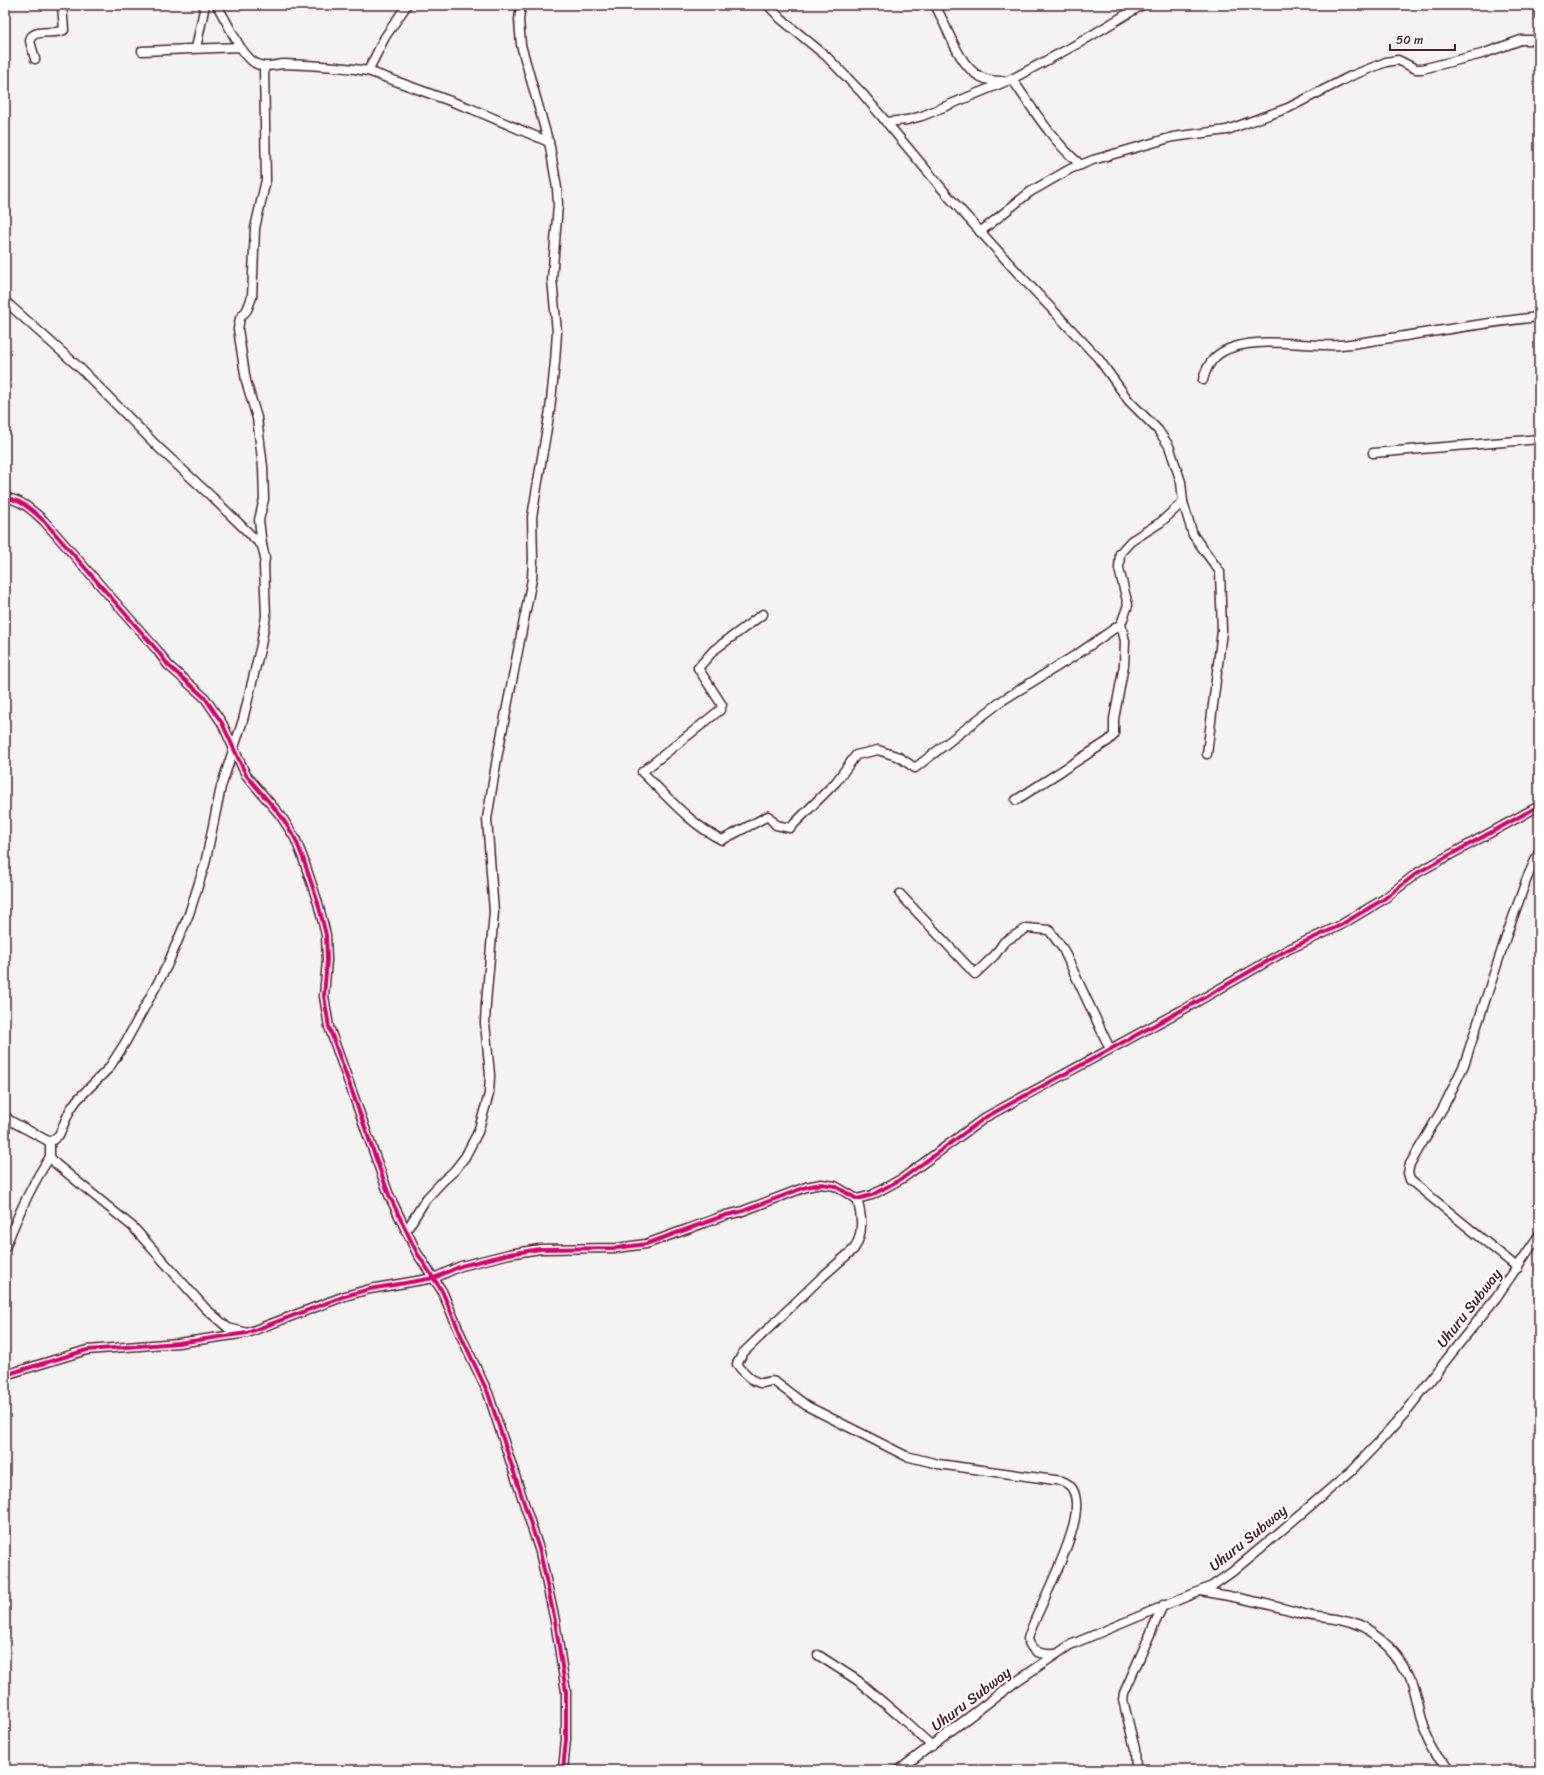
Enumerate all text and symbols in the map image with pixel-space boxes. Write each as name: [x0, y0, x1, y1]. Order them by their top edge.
scale bar: [1390, 26, 1455, 52]
text: 50 m: [1396, 29, 1423, 51]
street label: Uhuru Subway: [1429, 1262, 1509, 1353]
street label: Uhuru Subway: [1203, 1498, 1293, 1578]
street label: Uhuru Subway: [925, 1660, 1017, 1738]

